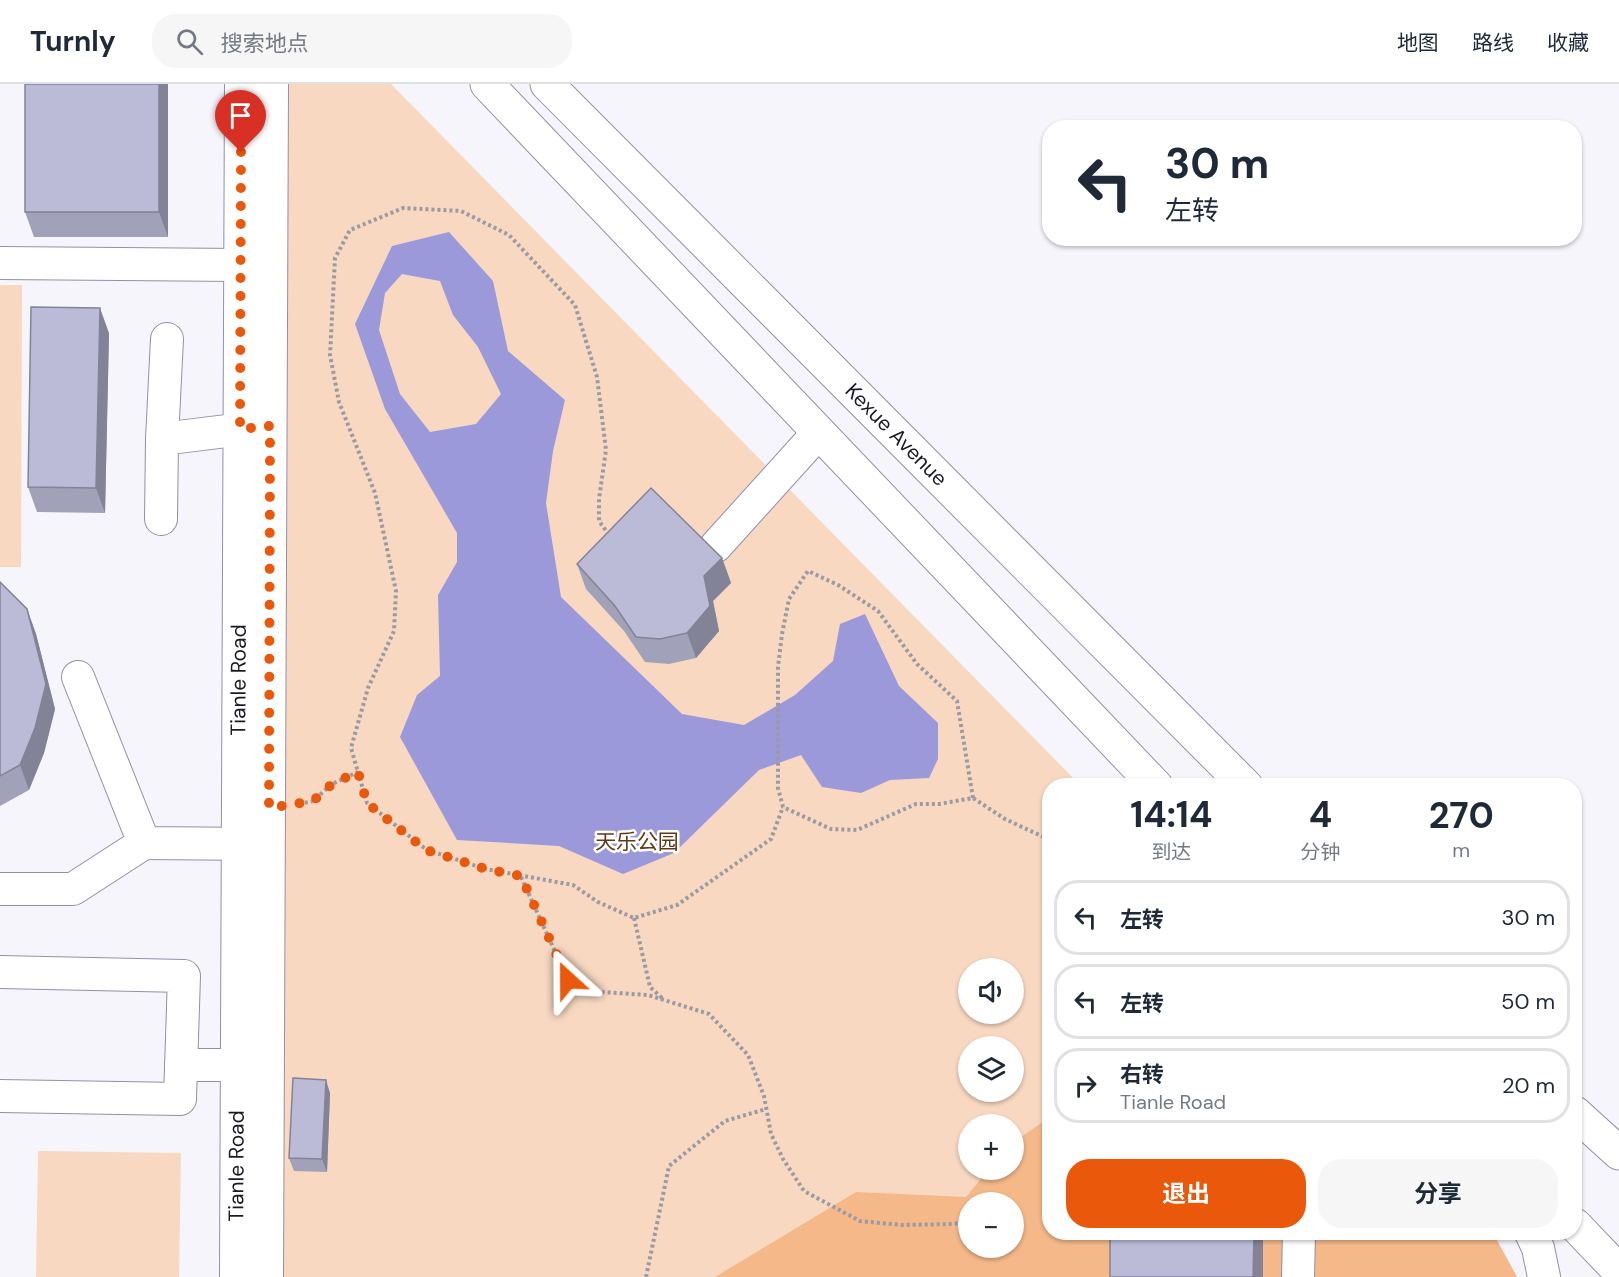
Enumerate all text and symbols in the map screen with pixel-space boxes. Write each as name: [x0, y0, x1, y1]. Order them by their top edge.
search box: [152, 14, 572, 68]
text: Turnly: [30, 23, 116, 60]
icon: search: [173, 25, 206, 58]
text: 搜索地点: [221, 29, 309, 58]
text: 地图: [1397, 29, 1439, 57]
text: 路线: [1472, 29, 1514, 57]
text: 收藏: [1547, 29, 1589, 57]
pin: [215, 90, 266, 152]
icon: arrive: [224, 99, 257, 132]
text: 30 m: [1165, 136, 1269, 191]
icon: left: [1066, 144, 1144, 222]
text: 左转: [1165, 193, 1219, 228]
street label: Kexue Avenue: [839, 377, 954, 492]
street label: Tianle Road: [224, 624, 253, 736]
text: 14:14: [1130, 791, 1212, 838]
text: 4: [1309, 791, 1332, 838]
text: 270: [1429, 792, 1494, 839]
park label: 天乐公园: [595, 828, 679, 856]
text: m: [1452, 837, 1470, 863]
text: 到达: [1151, 839, 1191, 865]
text: 分钟: [1301, 839, 1341, 865]
icon: left: [1069, 901, 1102, 934]
text: 30 m: [1501, 903, 1555, 932]
text: 左转: [1120, 905, 1164, 934]
position arrow: [536, 948, 600, 1012]
map controls: [958, 958, 1024, 1258]
button: sound: [958, 958, 1024, 1024]
icon: left: [1069, 985, 1102, 1018]
text: 50 m: [1501, 987, 1555, 1016]
text: 左转: [1120, 989, 1164, 1018]
button: layers: [958, 1036, 1024, 1102]
text: 右转: [1120, 1060, 1164, 1089]
icon: right: [1069, 1069, 1102, 1102]
text: 20 m: [1502, 1071, 1555, 1100]
text: Tianle Road: [1120, 1089, 1226, 1115]
street label: Tianle Road: [222, 1110, 251, 1222]
button: +: [958, 1114, 1024, 1180]
button: 退出: [1066, 1159, 1306, 1228]
button: 分享: [1318, 1159, 1558, 1228]
button: −: [958, 1192, 1024, 1258]

